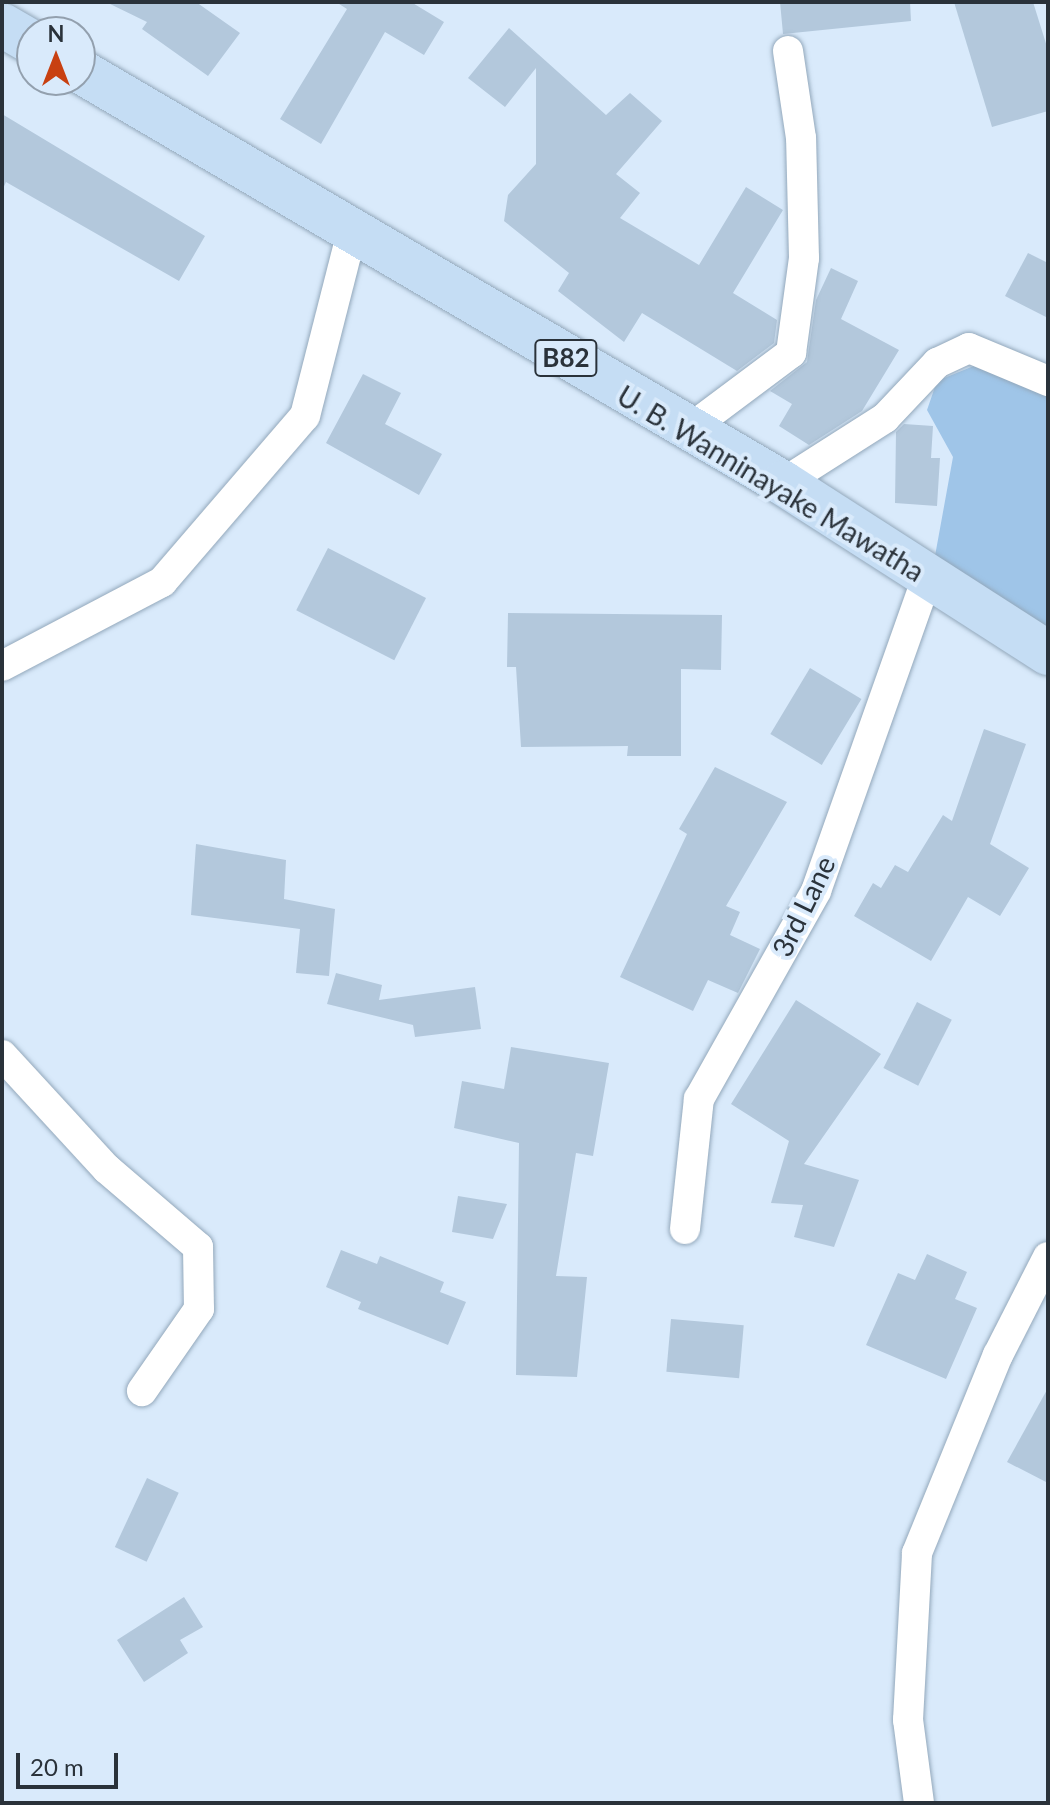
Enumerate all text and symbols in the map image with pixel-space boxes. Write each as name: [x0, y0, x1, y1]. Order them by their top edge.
north arrow: [16, 16, 96, 96]
text: N: [48, 20, 64, 47]
road number: B82: [534, 336, 598, 380]
street label: U. B. Wanninayake Mawatha: [611, 378, 931, 588]
street label: 3rd Lane: [764, 850, 842, 962]
scale bar: [20, 1737, 122, 1787]
text: 20 m: [30, 1752, 84, 1781]

